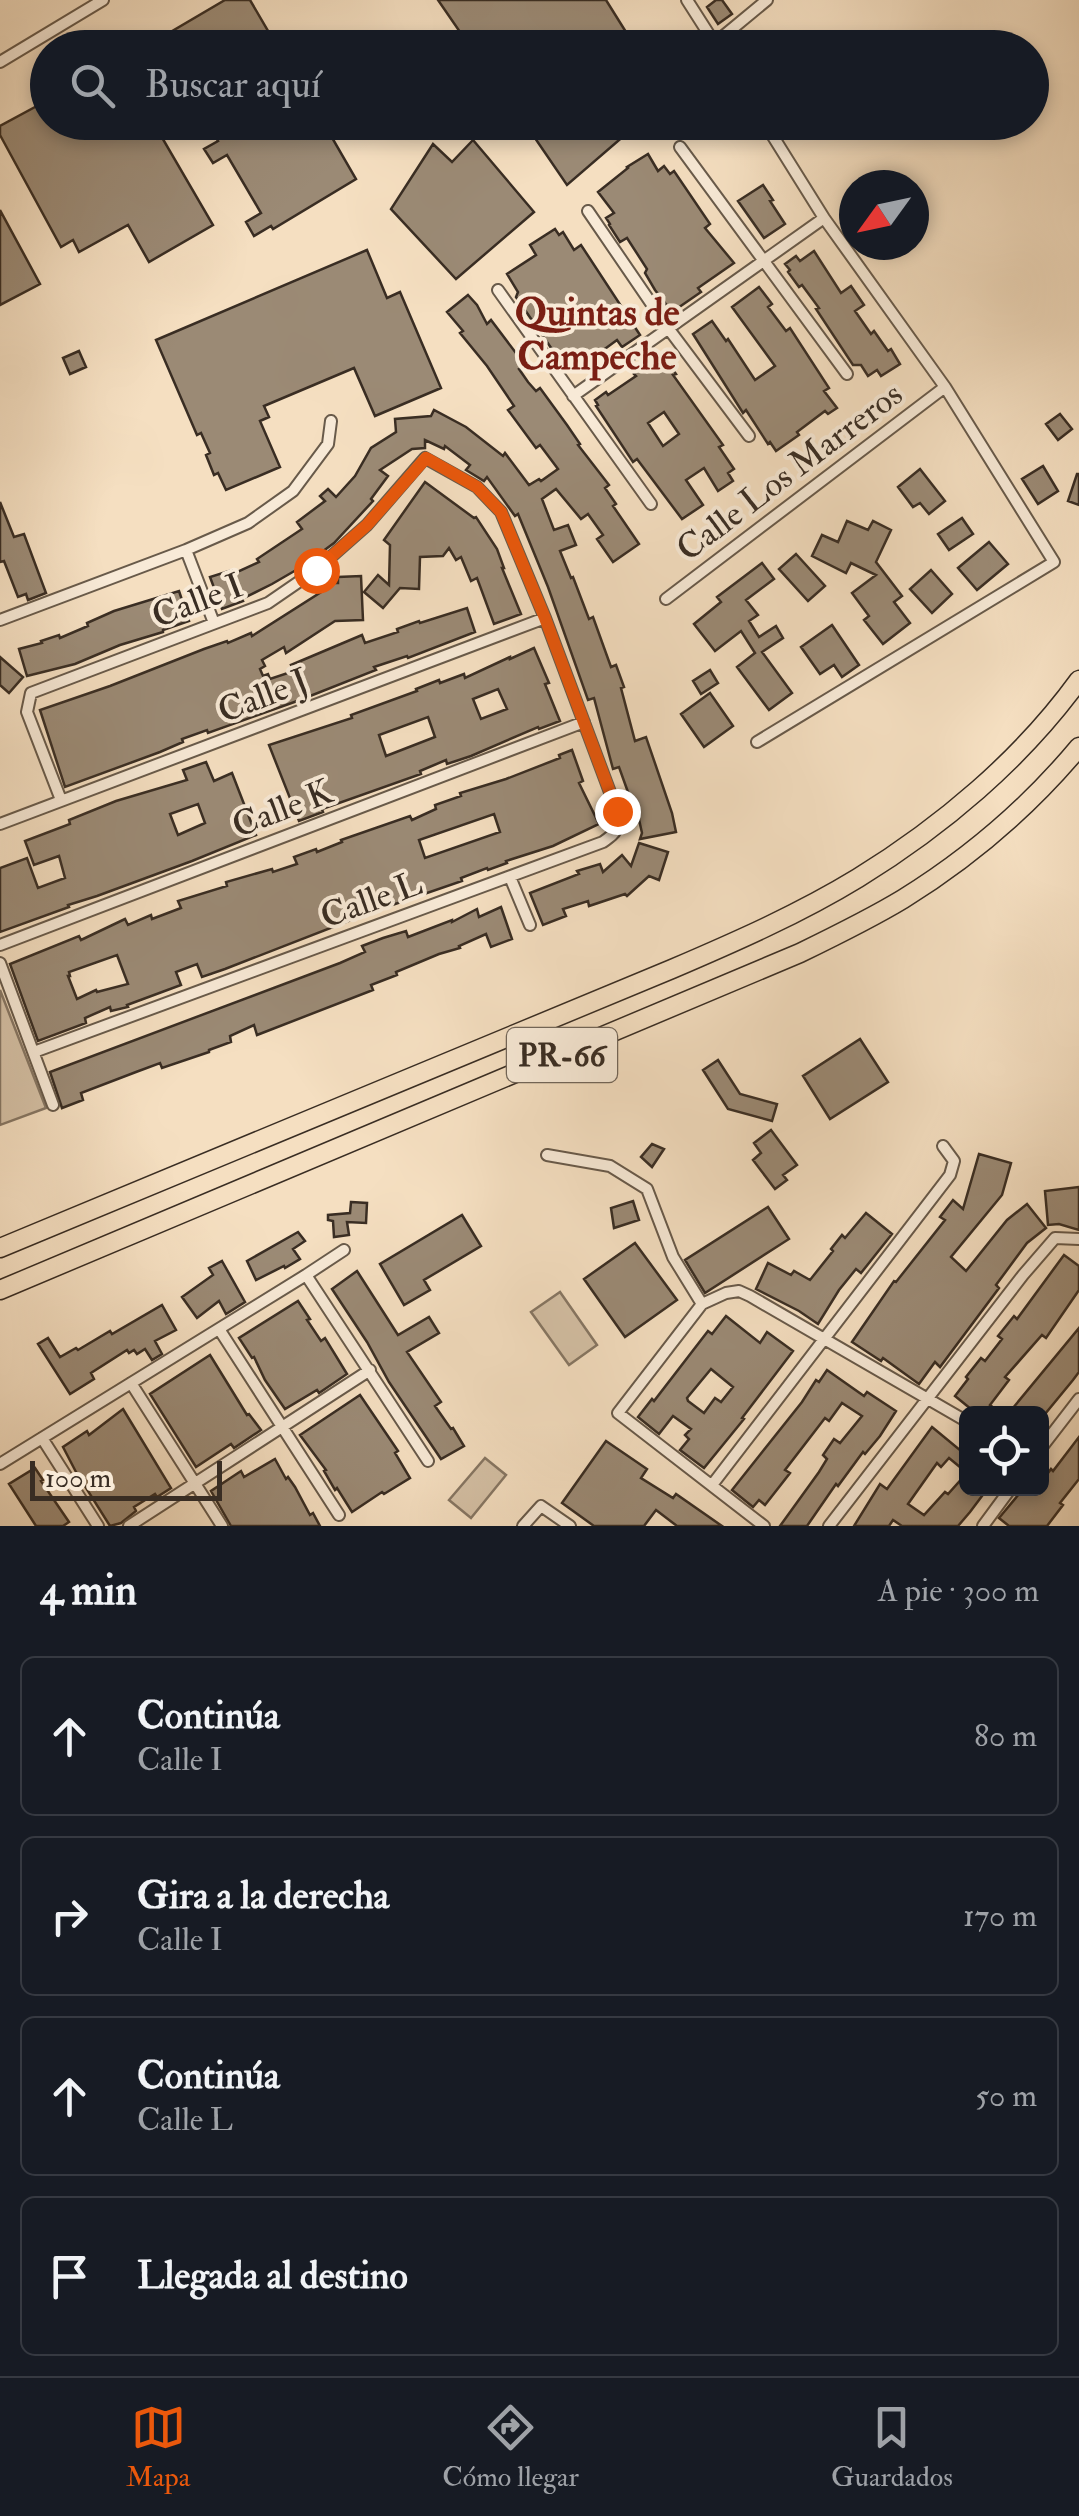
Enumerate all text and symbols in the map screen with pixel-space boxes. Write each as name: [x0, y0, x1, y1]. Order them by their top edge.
search box: [30, 30, 1049, 140]
icon: search: [65, 58, 120, 113]
text: Buscar aquí: [145, 61, 321, 109]
north arrow: [839, 170, 929, 260]
district label: Quintas de Campeche: [515, 289, 679, 381]
street label: Calle Los Marreros: [668, 372, 911, 571]
route start: [294, 548, 340, 594]
street label: Calle I: [146, 564, 249, 638]
street label: Calle J: [212, 659, 315, 733]
street label: Calle K: [226, 770, 339, 848]
route end: [595, 789, 641, 835]
street label: Calle L: [314, 861, 428, 939]
road number: PR-66: [507, 1028, 617, 1082]
map controls: [959, 1406, 1049, 1496]
button: locate: [959, 1406, 1049, 1496]
scale bar: [30, 1456, 222, 1500]
text: 100 m: [45, 1461, 111, 1496]
text: 4 min: [40, 1565, 137, 1617]
text: A pie · 300 m: [878, 1571, 1039, 1611]
text: Continúa: [137, 1692, 280, 1740]
icon: ahead: [42, 1709, 97, 1764]
text: 80 m: [974, 1716, 1037, 1756]
text: Calle I: [137, 1740, 223, 1780]
text: Gira a la derecha: [137, 1872, 389, 1920]
icon: right: [42, 1889, 97, 1944]
text: 170 m: [963, 1896, 1037, 1936]
text: Calle I: [137, 1920, 223, 1960]
text: Continúa: [137, 2052, 280, 2100]
icon: ahead: [42, 2069, 97, 2124]
text: 50 m: [975, 2076, 1037, 2116]
text: Calle L: [137, 2100, 233, 2140]
icon: arrive: [42, 2249, 97, 2304]
text: Llegada al destino: [137, 2252, 408, 2300]
tab: Mapa: [126, 2400, 190, 2495]
tab: Cómo llegar: [442, 2400, 579, 2495]
tab: Guardados: [831, 2400, 953, 2495]

